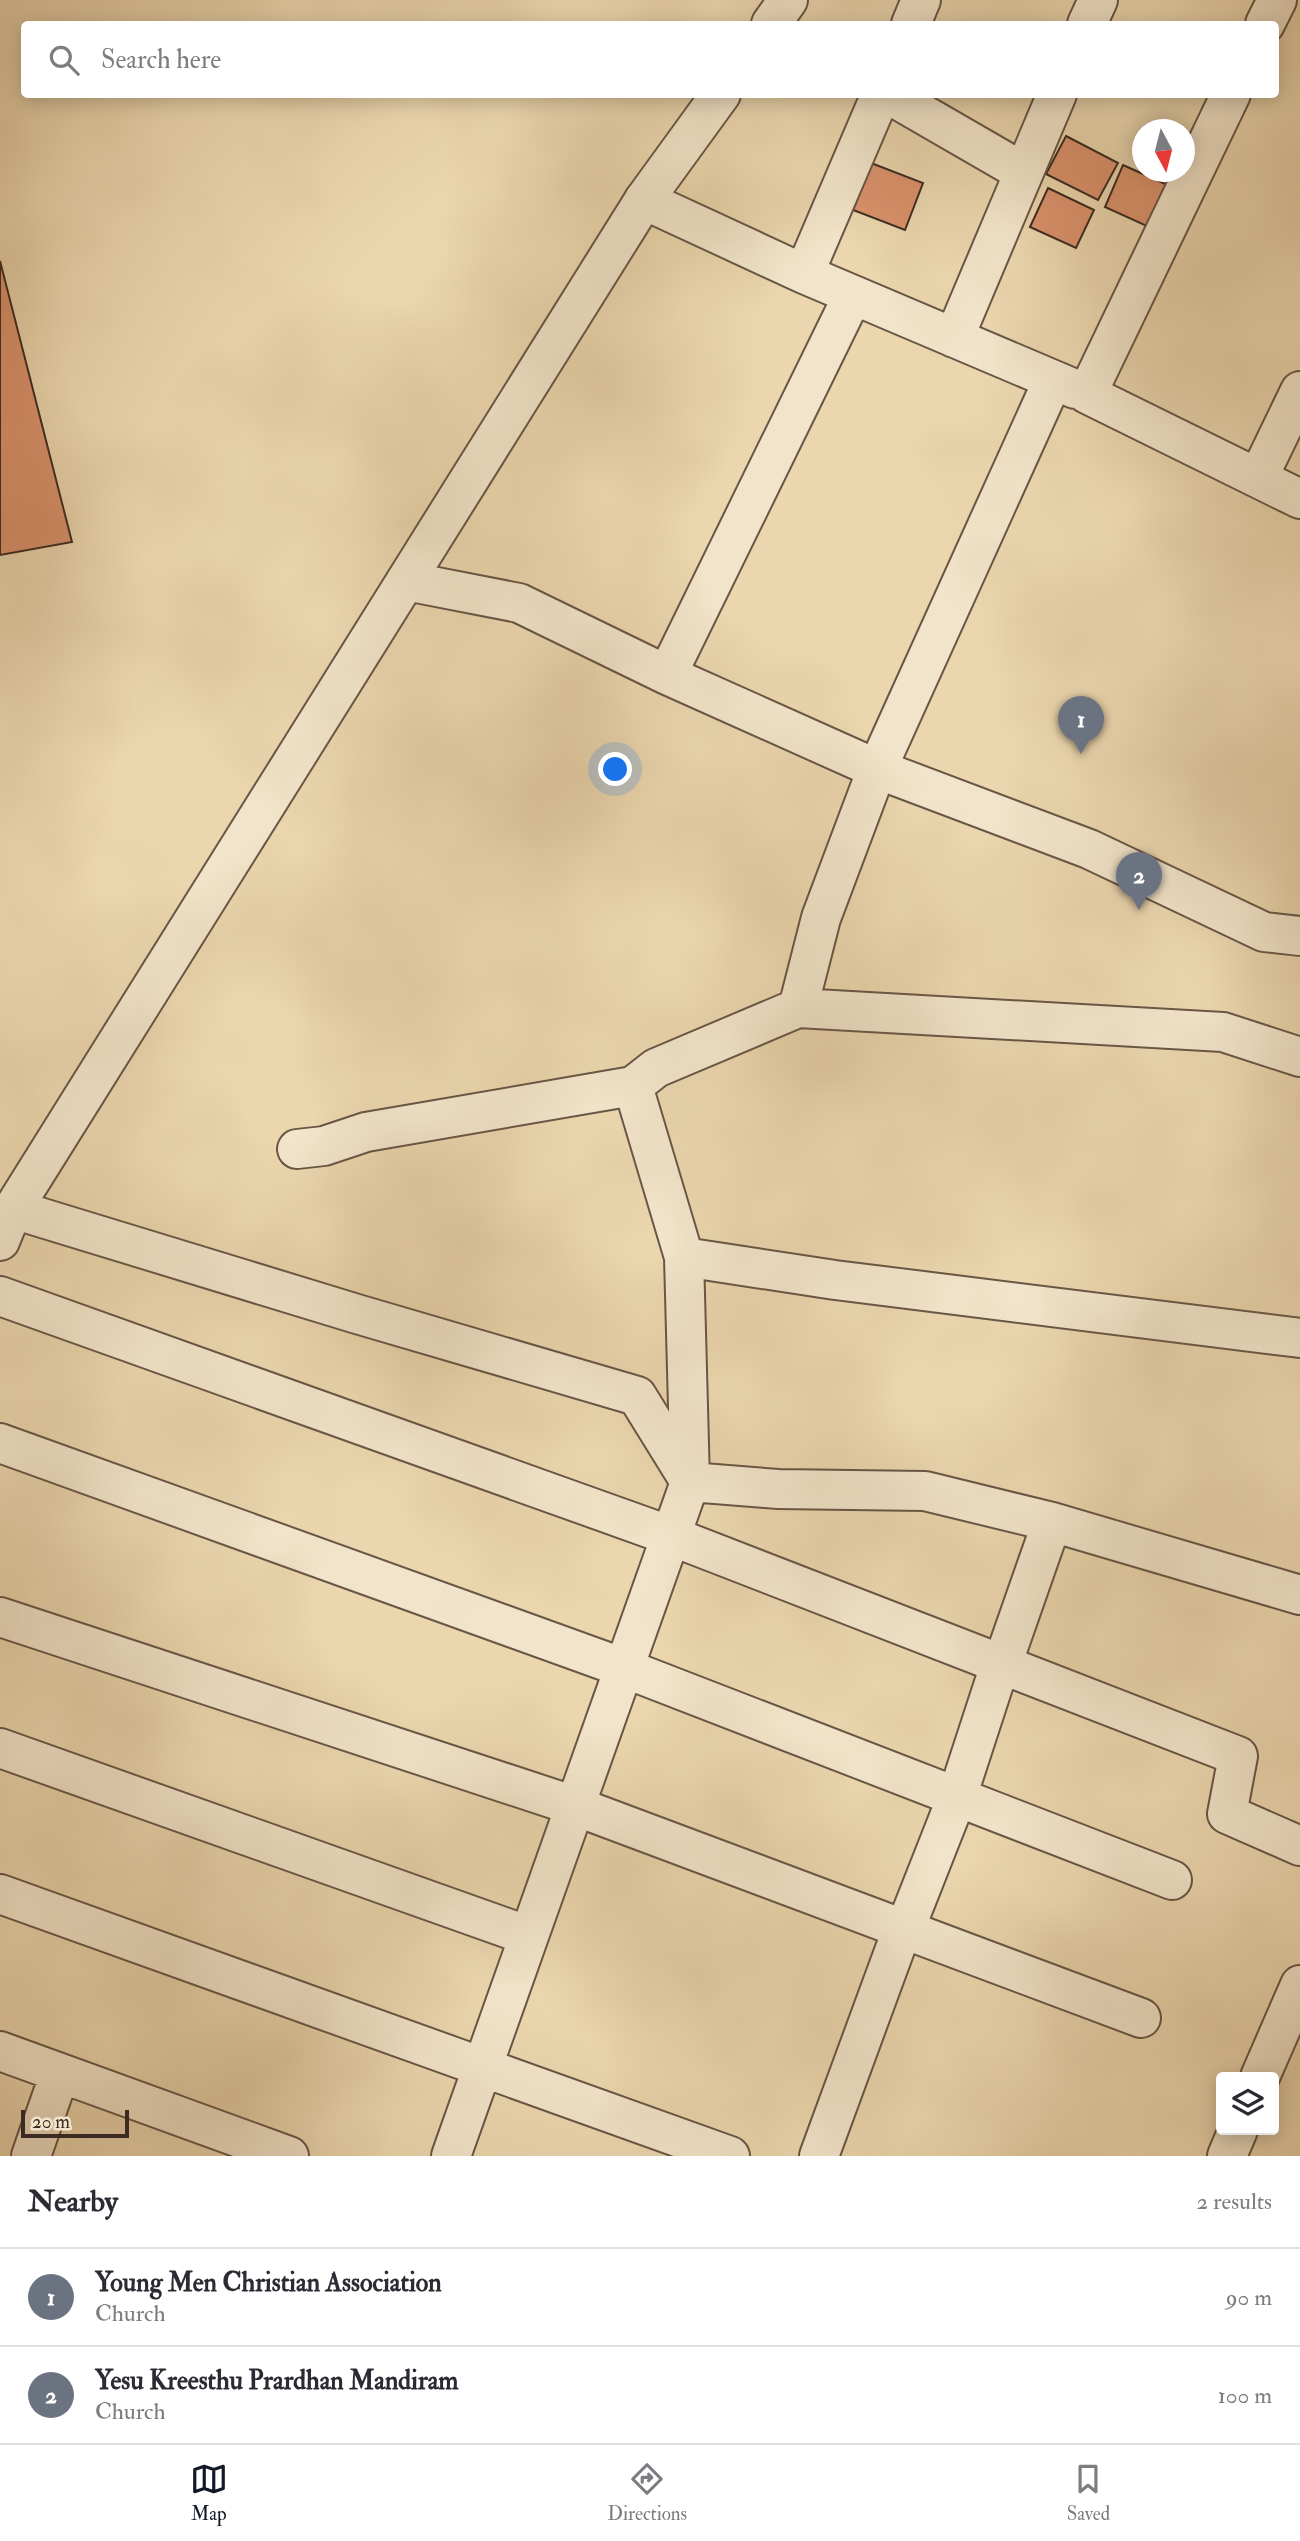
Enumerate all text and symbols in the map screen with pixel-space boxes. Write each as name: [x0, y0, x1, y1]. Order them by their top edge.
search box: [21, 21, 1279, 98]
icon: search: [45, 41, 83, 79]
text: Search here: [101, 44, 221, 76]
north arrow: [1132, 119, 1195, 182]
pin: 1: [1058, 696, 1104, 754]
your location: [598, 752, 632, 786]
pin: 2: [1116, 852, 1162, 910]
map controls: [1216, 2072, 1279, 2135]
button: layers: [1216, 2072, 1279, 2135]
scale bar: [21, 2107, 130, 2139]
text: 20 m: [32, 2110, 70, 2134]
text: Nearby: [28, 2183, 118, 2220]
text: 2 results: [1197, 2187, 1272, 2216]
text: Young Men Christian Association: [95, 2267, 442, 2299]
text: 1: [47, 2283, 55, 2312]
text: 90 m: [1226, 2283, 1272, 2312]
text: Church: [95, 2299, 165, 2328]
text: Yesu Kreesthu Prardhan Mandiram: [95, 2365, 459, 2397]
text: 2: [45, 2381, 57, 2410]
text: 100 m: [1218, 2381, 1272, 2410]
text: Church: [95, 2397, 165, 2426]
tab: Map: [190, 2460, 228, 2526]
tab: Directions: [607, 2460, 687, 2526]
tab: Saved: [1067, 2460, 1110, 2526]

